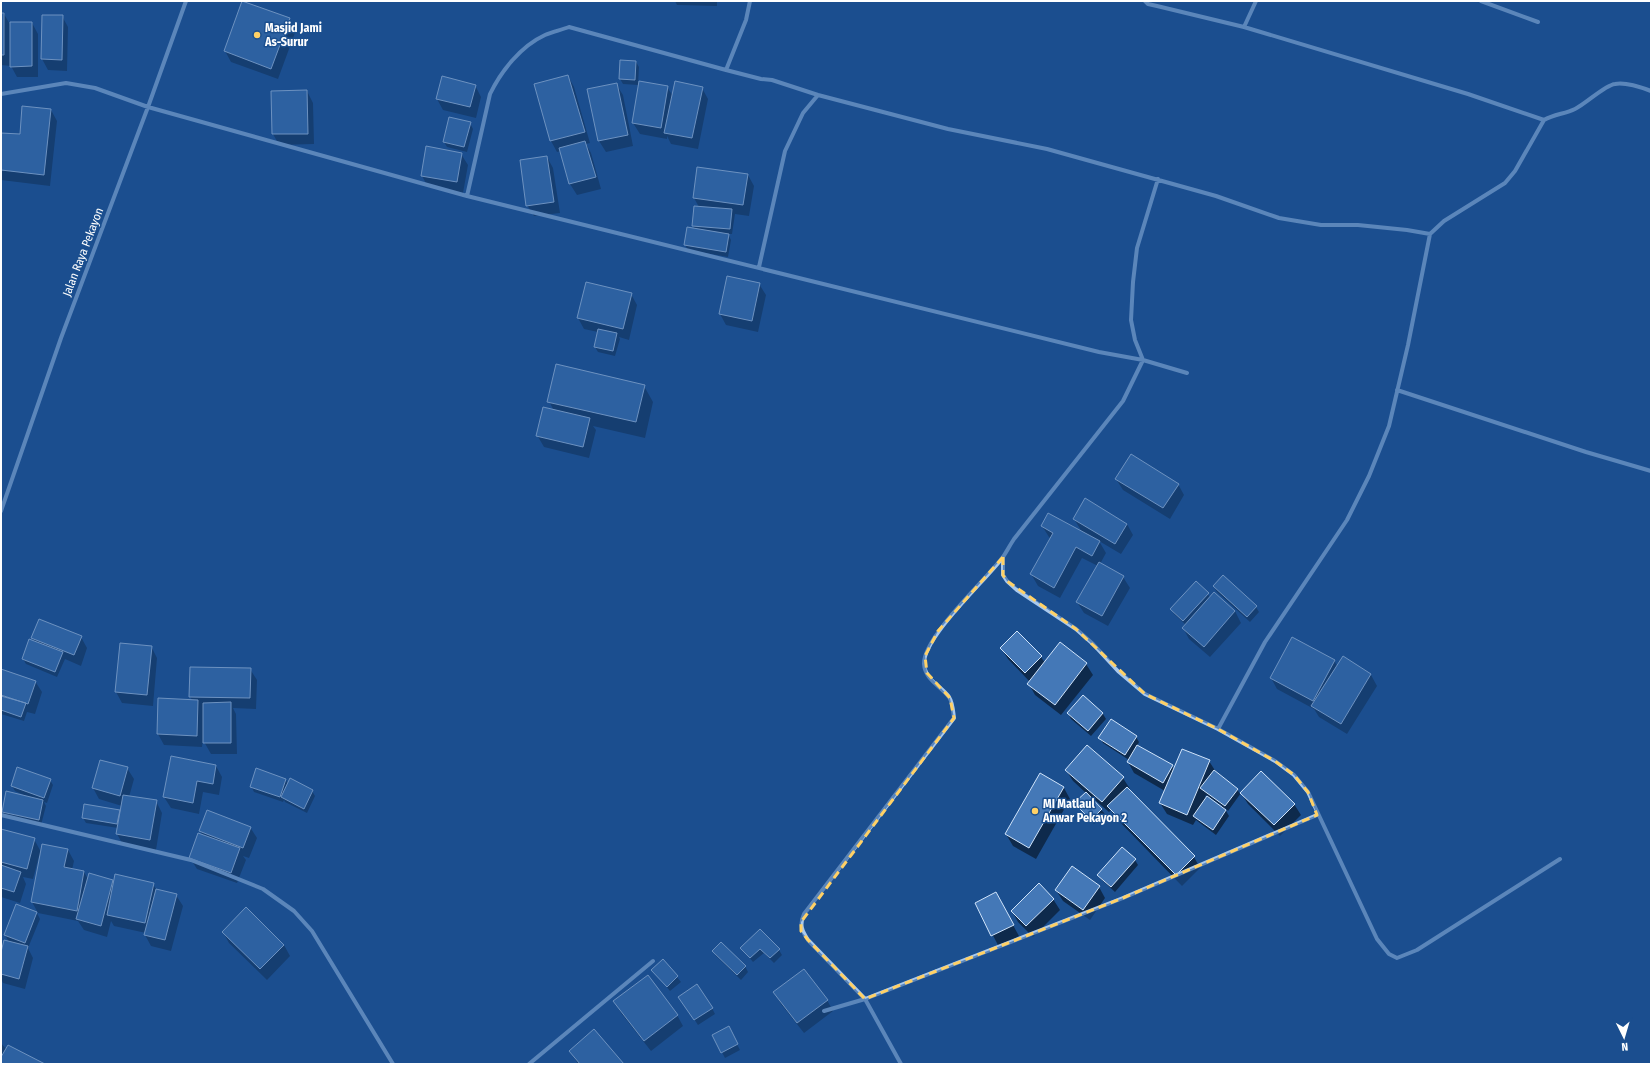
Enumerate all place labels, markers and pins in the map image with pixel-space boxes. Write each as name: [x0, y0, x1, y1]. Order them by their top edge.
place label: Masjid Jami As-Surur: [264, 21, 322, 49]
marker: Masjid Jami As-Surur: [252, 30, 262, 40]
place label: MI Matlaul Anwar Pekayon 2: [1042, 797, 1127, 825]
marker: MI Matlaul Anwar Pekayon 2: [1030, 806, 1040, 816]

